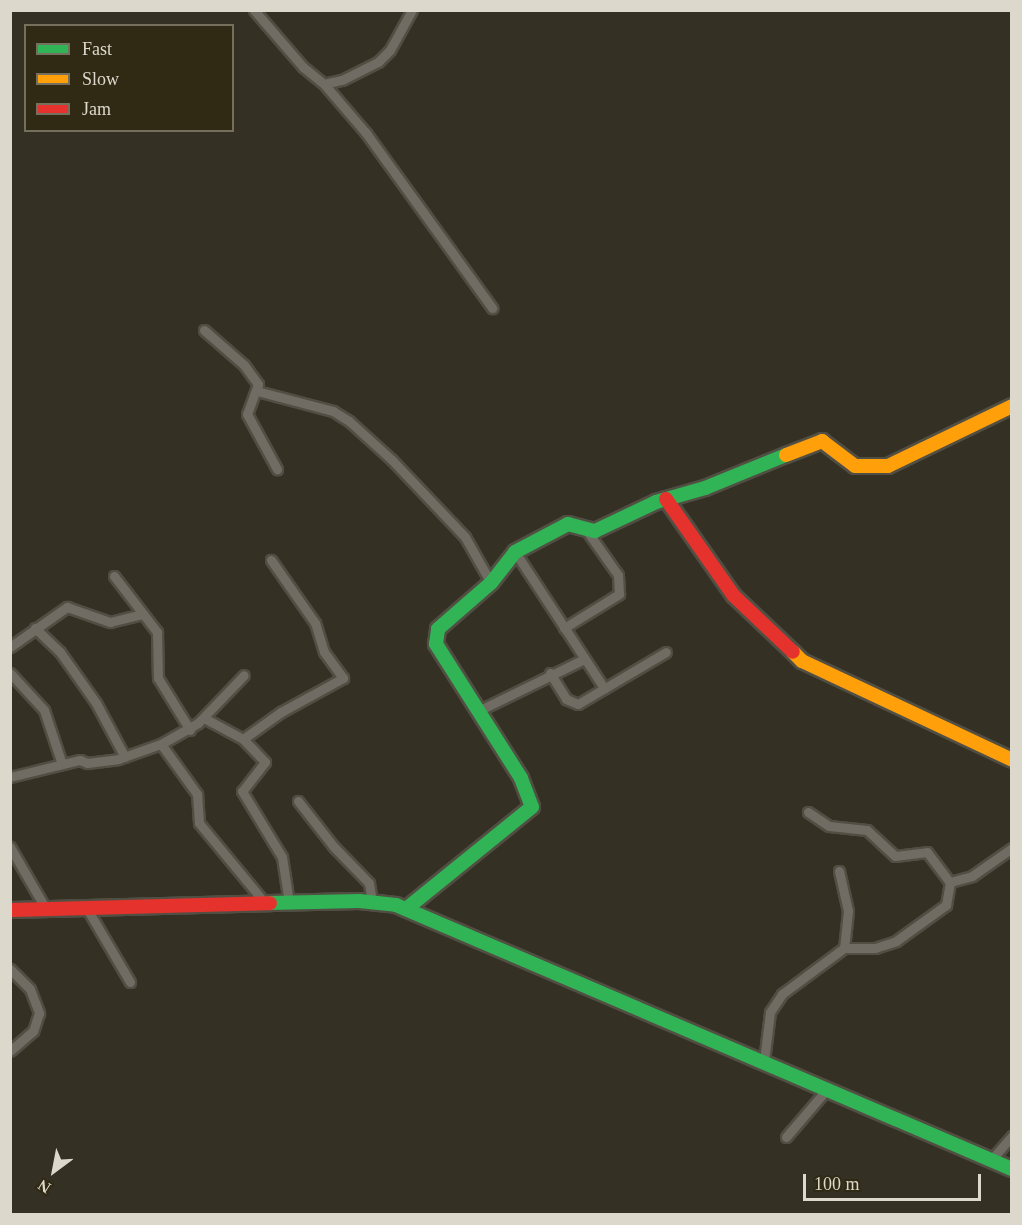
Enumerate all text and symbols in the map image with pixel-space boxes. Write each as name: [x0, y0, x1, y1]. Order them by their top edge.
legend: [24, 24, 234, 132]
text: Fast: [82, 39, 112, 59]
text: Slow: [82, 69, 119, 89]
text: Jam: [82, 99, 111, 119]
north arrow: [24, 1141, 84, 1201]
scale bar: [806, 1162, 984, 1200]
text: 100 m: [814, 1174, 860, 1194]
text: N: [35, 1176, 54, 1197]

